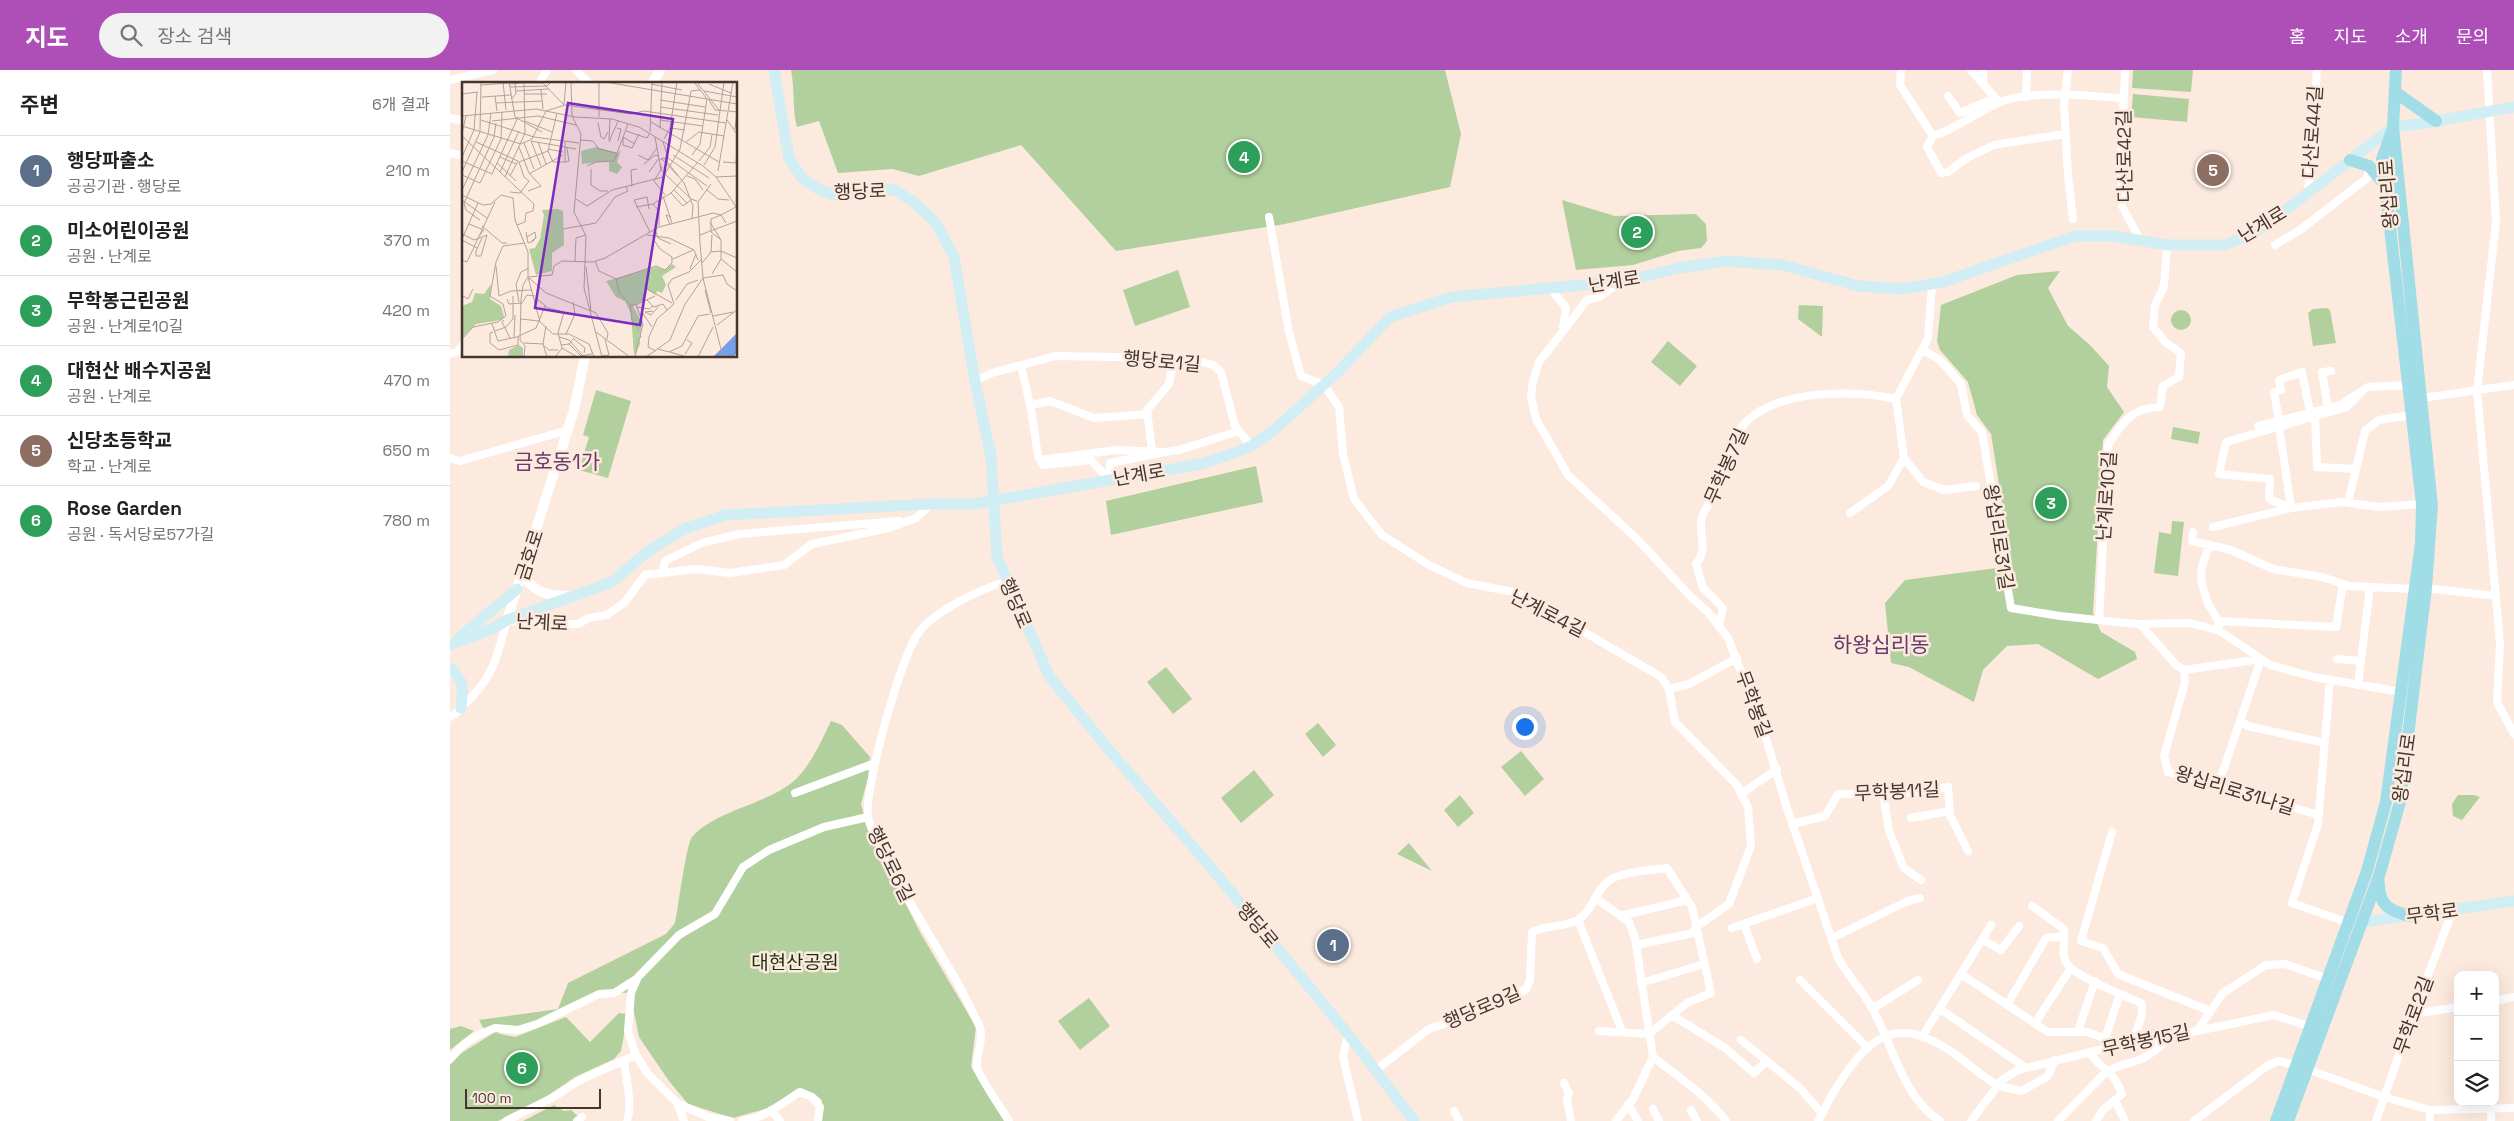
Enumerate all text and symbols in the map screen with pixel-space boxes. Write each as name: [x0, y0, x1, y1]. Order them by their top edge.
search box: [99, 13, 449, 58]
icon: search: [117, 21, 145, 49]
text: 지도: [25, 22, 69, 53]
text: 장소 검색: [157, 24, 232, 49]
text: 홈: [2289, 25, 2306, 48]
text: 지도: [2334, 25, 2367, 48]
text: 소개: [2395, 25, 2428, 48]
text: 문의: [2456, 25, 2489, 48]
inset map: [462, 82, 738, 358]
street label: 다산로44길: [2297, 84, 2328, 180]
text: 주변: [20, 91, 59, 118]
text: 6개 결과: [372, 94, 430, 115]
street label: 다산로42길: [2111, 109, 2138, 203]
pin: 4: [1228, 138, 1260, 176]
text: 행당파출소: [67, 148, 154, 173]
pin: 5: [2197, 151, 2229, 189]
street label: 왕십리로: [2374, 158, 2403, 230]
text: 1: [32, 160, 40, 181]
text: 210 m: [386, 160, 430, 181]
text: 공공기관 · 행당로: [67, 176, 181, 197]
street label: 행당로: [833, 178, 887, 205]
street label: 난계로: [2233, 200, 2291, 249]
pin: 2: [1621, 213, 1653, 251]
text: 미소어린이공원: [67, 218, 189, 243]
text: 2: [31, 230, 41, 251]
text: 370 m: [383, 230, 430, 251]
text: 공원 · 난계로: [67, 246, 152, 267]
street label: 난계로: [1586, 265, 1642, 298]
text: 무학봉근린공원: [67, 288, 189, 313]
text: 3: [31, 300, 41, 321]
text: 420 m: [382, 300, 430, 321]
text: 공원 · 난계로10길: [67, 316, 183, 337]
street label: 행당로1길: [1122, 346, 1202, 377]
text: 대현산 배수지공원: [67, 358, 212, 383]
text: 4: [31, 370, 41, 391]
text: 470 m: [383, 370, 430, 391]
text: 공원 · 난계로: [67, 386, 152, 407]
street label: 무학봉7길: [1699, 424, 1754, 508]
text: 신당초등학교: [67, 428, 172, 453]
text: 5: [31, 440, 41, 461]
text: 650 m: [382, 440, 430, 461]
district label: 금호동1가: [514, 448, 600, 475]
street label: 난계로10길: [2091, 450, 2122, 542]
text: 학교 · 난계로: [67, 456, 152, 477]
street label: 난계로: [1111, 458, 1167, 491]
street label: 왕십리로31길: [1978, 483, 2019, 592]
pin: 3: [2035, 484, 2067, 522]
text: Rose Garden: [67, 496, 182, 521]
text: 6: [31, 510, 41, 531]
text: 780 m: [383, 510, 430, 531]
text: 공원 · 독서당로57가길: [67, 524, 214, 545]
street label: 금호로: [509, 526, 549, 584]
street label: 행당로: [994, 574, 1037, 632]
street label: 난계로4길: [1506, 584, 1590, 643]
street label: 난계로: [515, 609, 569, 636]
district label: 하왕십리동: [1833, 631, 1929, 658]
street label: 무학봉길: [1730, 667, 1777, 741]
your location: [1512, 714, 1538, 740]
street label: 왕십리로: [2387, 732, 2422, 804]
street label: 왕십리로31나길: [2172, 760, 2298, 821]
street label: 무학봉11길: [1854, 777, 1941, 806]
street label: 행당로6길: [861, 822, 920, 906]
street label: 행당로: [1231, 897, 1284, 953]
street label: 무학로: [2404, 897, 2460, 930]
pin: 1: [1317, 926, 1349, 964]
park label: 대현산공원: [751, 950, 839, 975]
map controls: [2454, 971, 2499, 1106]
button: +: [2454, 971, 2499, 1016]
street label: 무학로2길: [2388, 973, 2439, 1058]
street label: 행당로9길: [1440, 980, 1525, 1035]
button: −: [2454, 1016, 2499, 1061]
street label: 무학봉15길: [2100, 1019, 2192, 1062]
pin: 6: [506, 1049, 538, 1087]
button: layers: [2454, 1061, 2499, 1106]
scale bar: [465, 1086, 601, 1109]
text: 100 m: [472, 1089, 511, 1107]

